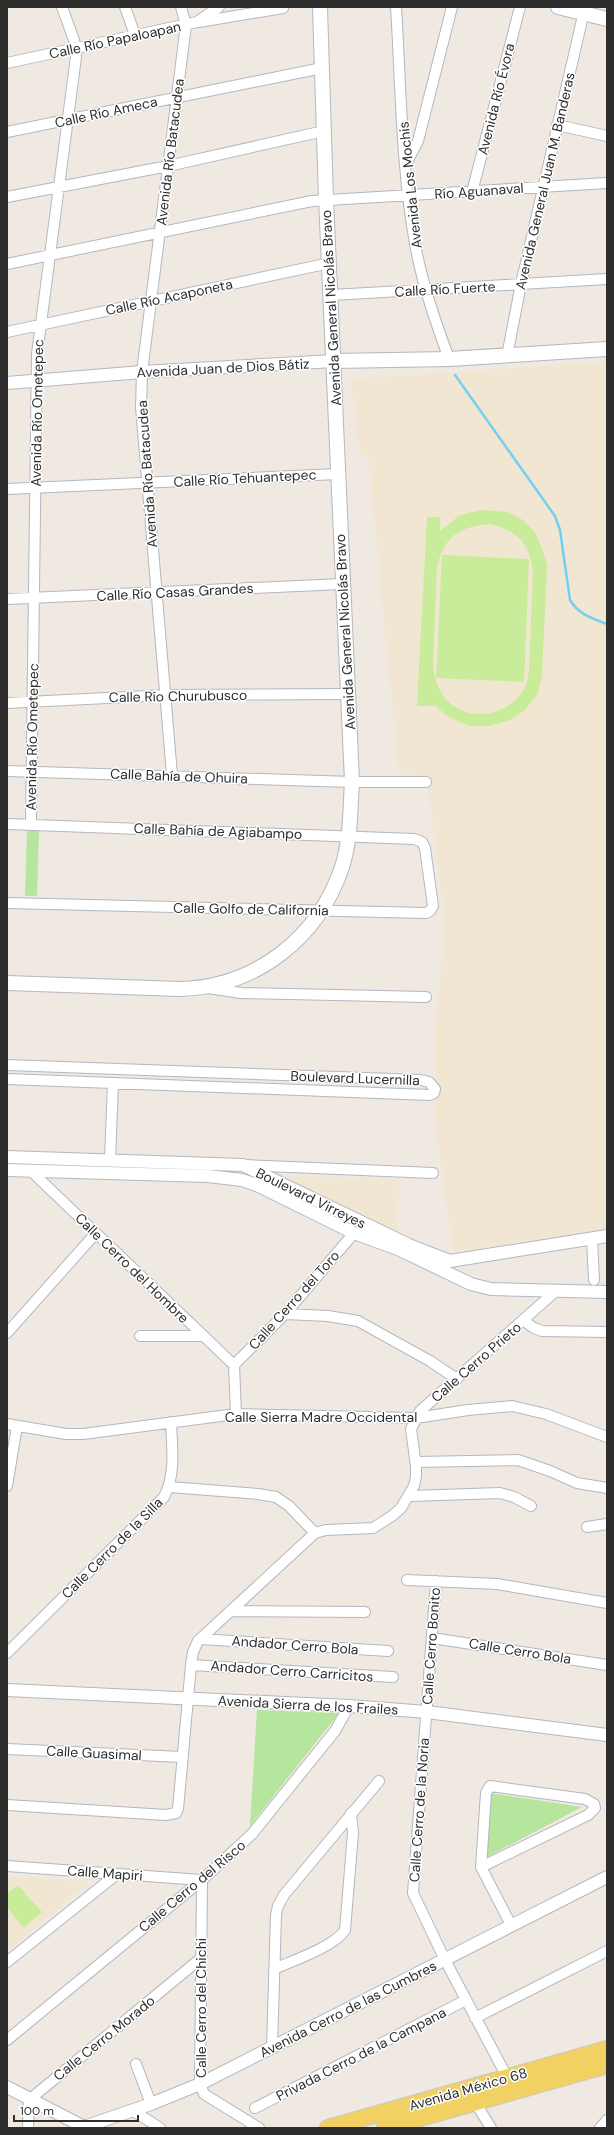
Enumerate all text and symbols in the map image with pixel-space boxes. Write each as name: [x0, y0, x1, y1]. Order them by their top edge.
street label: Calle Río Papaloapan: [47, 17, 183, 63]
street label: Avenida Río Évora: [473, 41, 519, 157]
street label: Avenida General Juan M. Banderas: [511, 71, 579, 291]
street label: Avenida Río Batacudea: [152, 78, 188, 226]
street label: Calle Río Ameca: [53, 92, 159, 132]
street label: Avenida Los Mochis: [394, 121, 426, 249]
street label: Río Aguanaval: [434, 179, 524, 203]
street label: Avenida General Nicolás Bravo: [317, 209, 345, 407]
street label: Calle Río Acaponeta: [104, 275, 234, 319]
street label: Calle Río Fuerte: [394, 277, 496, 301]
street label: Avenida Río Ometepec: [27, 339, 47, 487]
street label: Avenida Juan de Dios Bátiz: [136, 354, 310, 382]
street label: Avenida Río Batacudea: [133, 400, 161, 548]
street label: Calle Río Tehuantepec: [173, 465, 317, 491]
street label: Avenida General Nicolás Bravo: [331, 533, 359, 731]
street label: Calle Río Casas Grandes: [96, 579, 254, 605]
street label: Avenida Río Ometepec: [22, 663, 42, 811]
street label: Calle Río Churubusco: [109, 686, 247, 706]
street label: Calle Bahía de Ohuira: [110, 765, 248, 787]
street label: Calle Bahía de Agiabampo: [133, 819, 303, 843]
street label: Calle Golfo de California: [173, 899, 329, 919]
street label: Boulevard Lucernilla: [290, 1067, 420, 1089]
street label: Boulevard Virreyes: [253, 1164, 369, 1232]
street label: Calle Cerro del Hombre: [71, 1209, 193, 1327]
street label: Calle Cerro del Toro: [245, 1247, 343, 1353]
street label: Calle Cerro Prieto: [427, 1318, 525, 1406]
street label: Calle Sierra Madre Occidental: [225, 1408, 417, 1426]
street label: Calle Cerro de la Silla: [58, 1494, 166, 1602]
street label: Calle Cerro Bonito: [418, 1587, 444, 1705]
street label: Andador Cerro Bola: [231, 1632, 359, 1658]
street label: Calle Cerro Bola: [468, 1634, 572, 1668]
street label: Andador Cerro Carricitos: [210, 1656, 374, 1686]
street label: Avenida Sierra de los Frailes: [217, 1691, 399, 1719]
street label: Calle Cerro de la Noria: [405, 1737, 433, 1883]
street label: Calle Guasimal: [46, 1742, 142, 1764]
street label: Calle Cerro del Risco: [135, 1836, 249, 1936]
street label: Calle Mapiri: [67, 1861, 143, 1885]
street label: Calle Cerro del Chichi: [192, 1938, 210, 2078]
street label: Avenida Cerro de las Cumbres: [256, 1956, 440, 2062]
street label: Calle Cerro Morado: [50, 1991, 158, 2085]
street label: Privada Cerro de la Campana: [273, 2003, 449, 2105]
street label: Avenida México 68: [407, 2064, 529, 2114]
scale bar: [14, 2097, 138, 2123]
text: 100 m: [20, 2103, 54, 2119]

